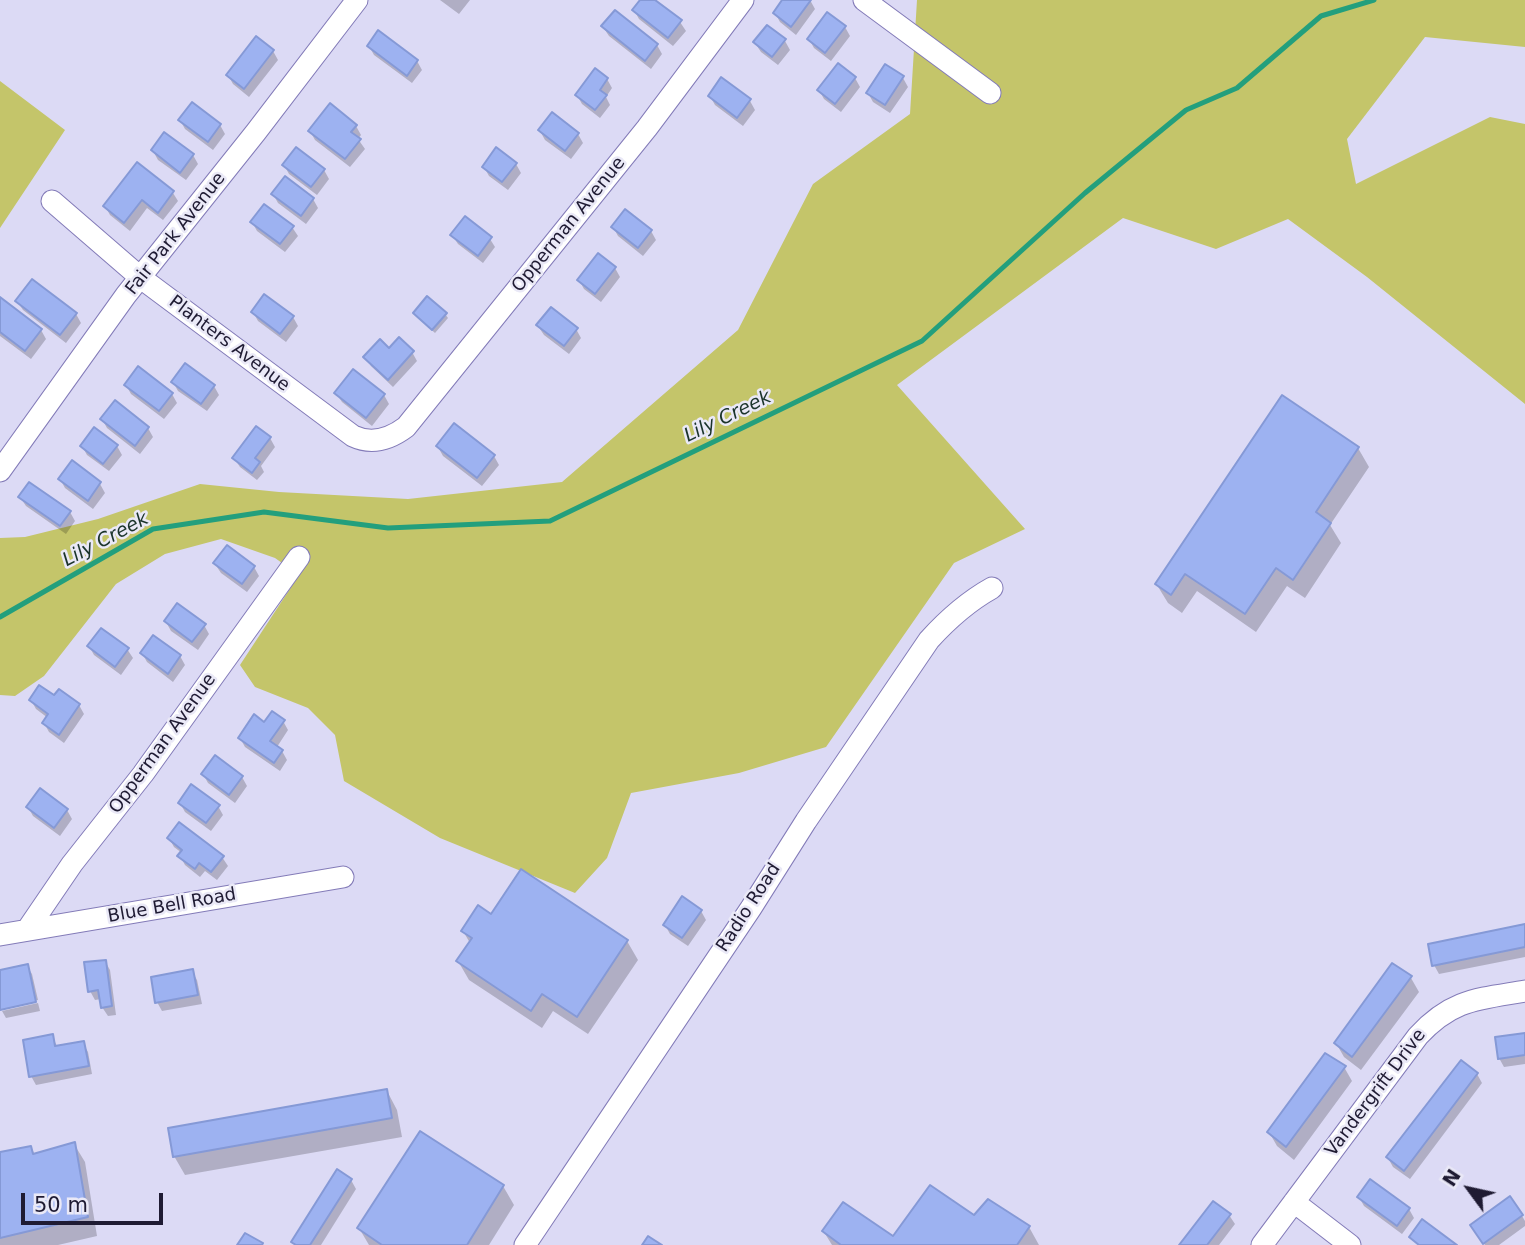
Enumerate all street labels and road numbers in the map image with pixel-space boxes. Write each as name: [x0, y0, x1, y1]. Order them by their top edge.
street label: Opperman Avenue: [508, 153, 630, 297]
street label: Fair Park Avenue: [122, 169, 230, 299]
street label: Planters Avenue: [164, 292, 294, 396]
street label: Opperman Avenue: [105, 670, 221, 818]
street label: Radio Road: [712, 860, 786, 956]
street label: Blue Bell Road: [106, 884, 238, 928]
street label: Vandergrift Drive: [1321, 1025, 1431, 1161]

